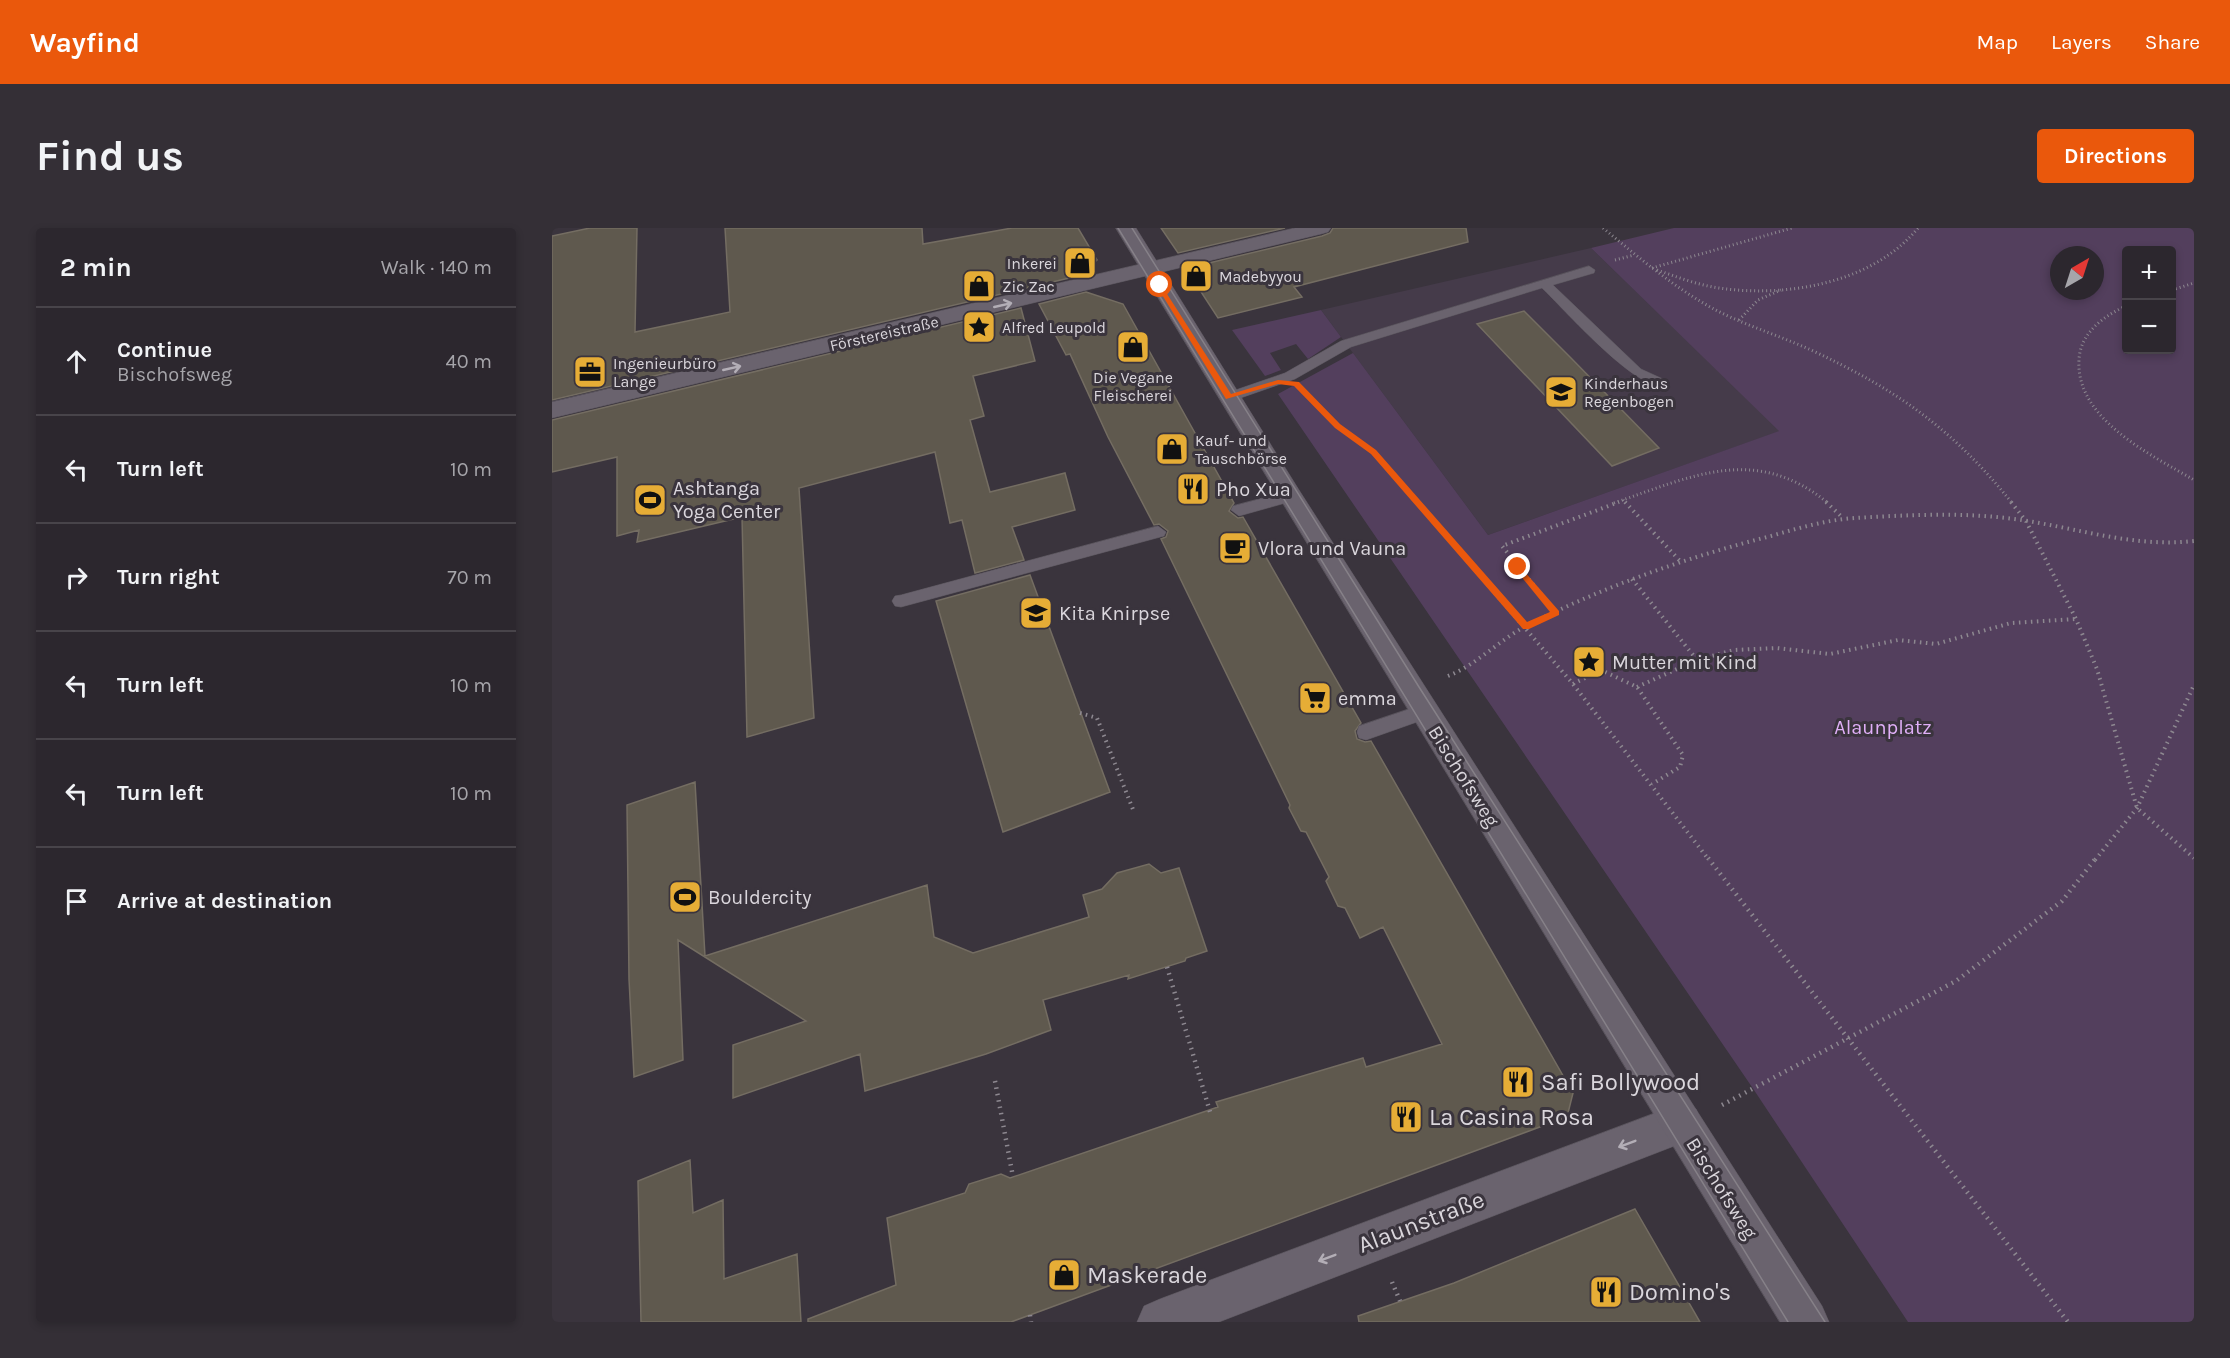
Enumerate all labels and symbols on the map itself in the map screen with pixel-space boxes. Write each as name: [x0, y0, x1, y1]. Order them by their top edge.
shop icon: Inkerei: [1062, 245, 1098, 281]
north arrow: [2050, 246, 2104, 300]
place label: Inkerei: [1007, 254, 1057, 273]
shop icon: Madebyyou: [1178, 258, 1214, 294]
place label: Madebyyou: [1219, 267, 1302, 286]
shop icon: Zic Zac: [961, 268, 997, 304]
route start: [1146, 271, 1172, 297]
place label: Zic Zac: [1002, 277, 1055, 296]
one-way arrow: [993, 298, 1012, 310]
place icon: Alfred Leupold: [961, 309, 997, 345]
street label: Förstereistraße: [828, 312, 940, 355]
place label: Alfred Leupold: [1002, 318, 1106, 337]
shop icon: Die Vegane Fleischerei: [1115, 329, 1151, 365]
office icon: Ingenieurbüro Lange: [572, 354, 608, 390]
place label: Ingenieurbüro Lange: [613, 354, 716, 391]
one-way arrow: [722, 362, 741, 374]
place label: Die Vegane Fleischerei: [1093, 368, 1173, 405]
school or university icon: Kinderhaus Regenbogen: [1543, 374, 1579, 410]
place label: Kinderhaus Regenbogen: [1584, 374, 1674, 411]
shop icon: Kauf- und Tauschbörse: [1154, 431, 1190, 467]
place label: Kauf- und Tauschbörse: [1195, 431, 1287, 468]
restaurant icon: Pho Xua: [1175, 471, 1211, 507]
place label: Ashtanga Yoga Center: [673, 477, 781, 523]
place label: Pho Xua: [1216, 478, 1291, 501]
sports icon: Ashtanga Yoga Center: [632, 482, 668, 518]
cafe icon: Vlora und Vauna: [1217, 530, 1253, 566]
place label: Vlora und Vauna: [1258, 537, 1406, 560]
route end: [1504, 553, 1530, 579]
school or university icon: Kita Knirpse: [1018, 595, 1054, 631]
place label: Kita Knirpse: [1059, 602, 1170, 625]
place icon: Mutter mit Kind: [1571, 644, 1607, 680]
place label: Mutter mit Kind: [1612, 651, 1757, 674]
supermarket icon: emma: [1297, 680, 1333, 716]
place label: emma: [1338, 687, 1397, 710]
park label: Alaunplatz: [1834, 716, 1932, 739]
street label: Bischofsweg: [1423, 721, 1504, 831]
sports icon: Bouldercity: [667, 879, 703, 915]
place label: Bouldercity: [708, 886, 812, 909]
restaurant icon: Safi Bollywood: [1500, 1064, 1536, 1100]
place label: Safi Bollywood: [1541, 1068, 1700, 1096]
restaurant icon: La Casina Rosa: [1388, 1099, 1424, 1135]
place label: La Casina Rosa: [1429, 1103, 1594, 1131]
street label: Bischofsweg: [1681, 1133, 1762, 1243]
one-way arrow: [1618, 1140, 1637, 1151]
street label: Alaunstraße: [1354, 1185, 1488, 1259]
one-way arrow: [1318, 1253, 1337, 1264]
shop icon: Maskerade: [1046, 1257, 1082, 1293]
place label: Maskerade: [1087, 1261, 1207, 1289]
restaurant icon: Domino's: [1588, 1274, 1624, 1310]
place label: Domino's: [1629, 1278, 1731, 1306]

